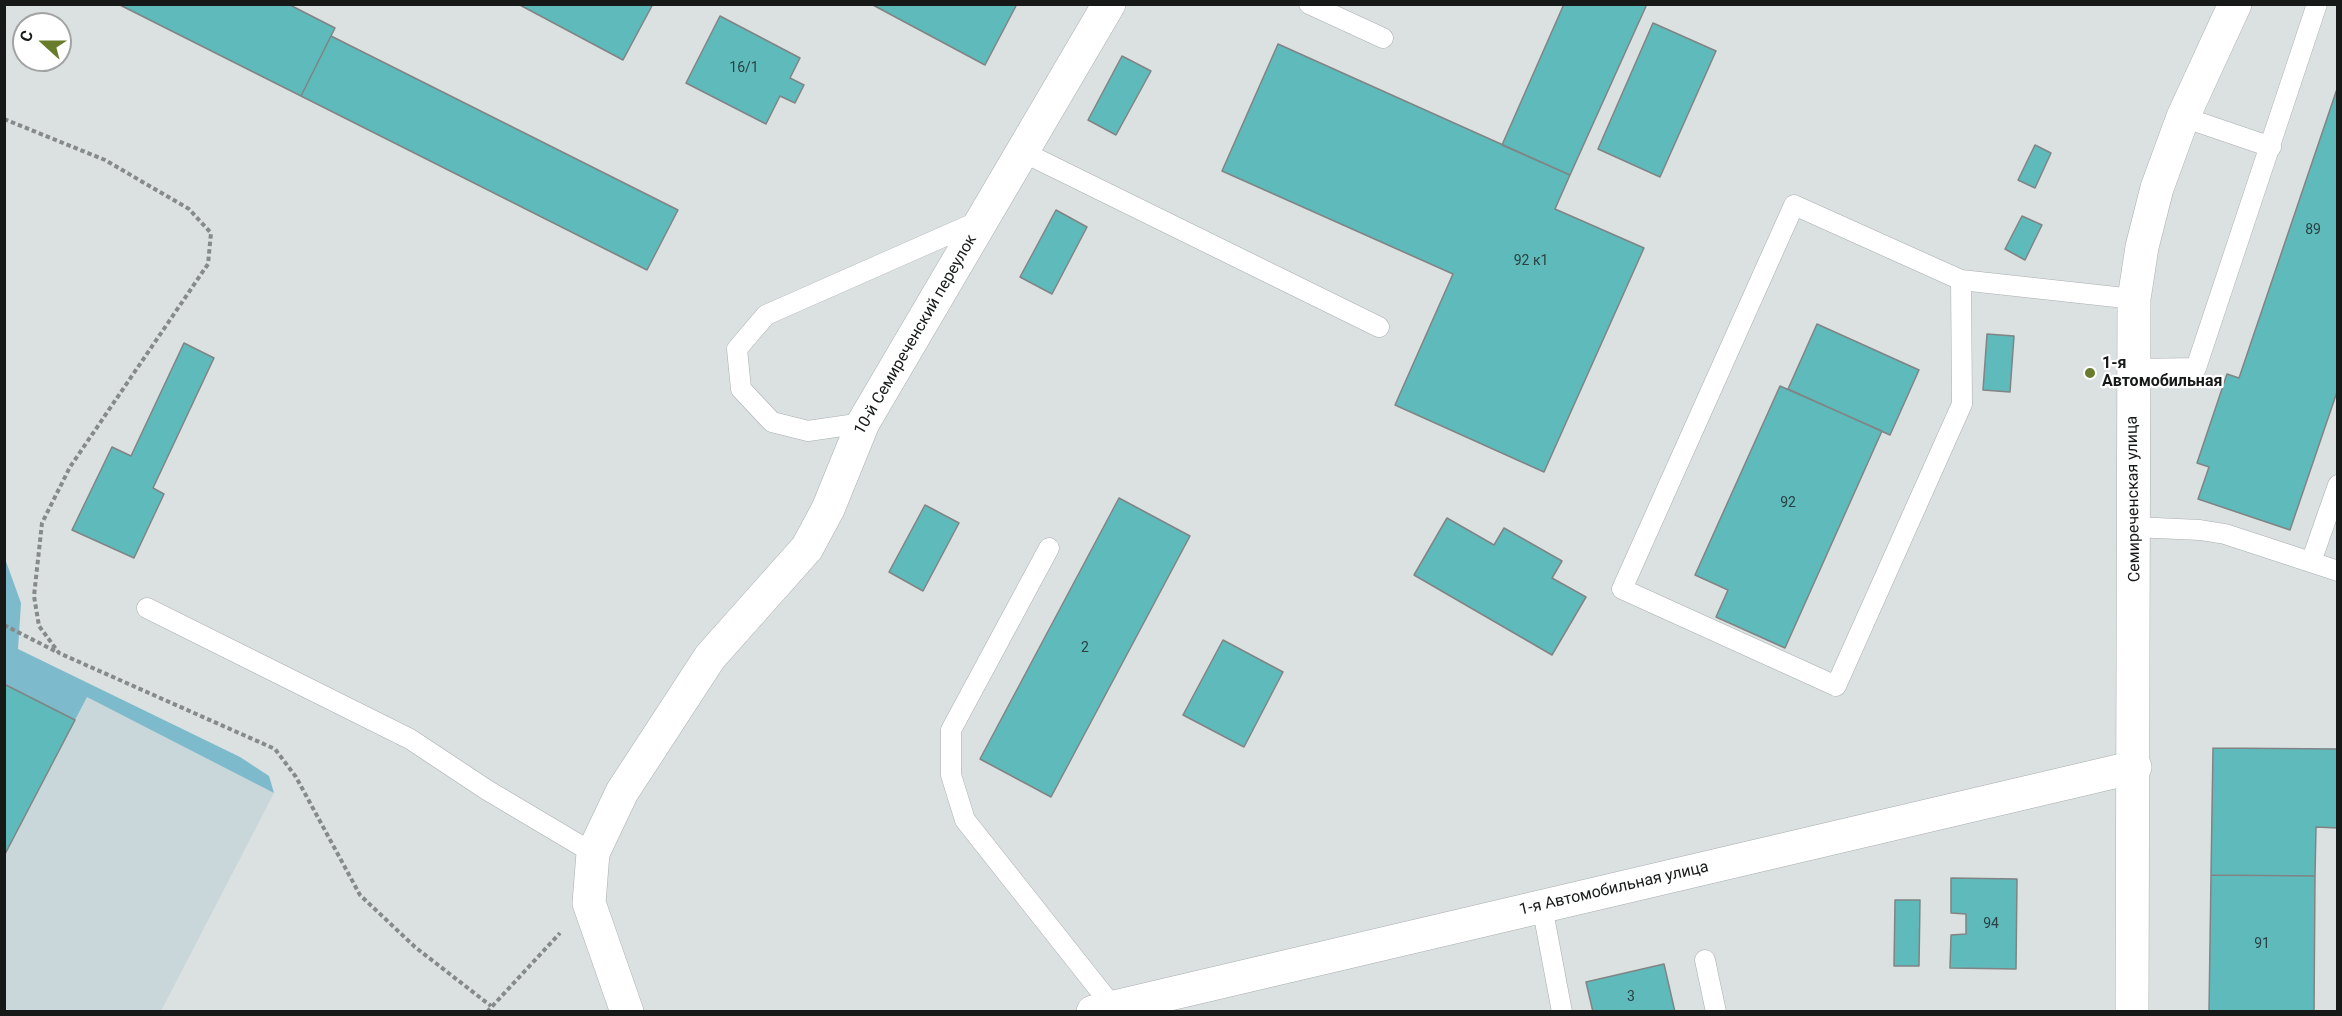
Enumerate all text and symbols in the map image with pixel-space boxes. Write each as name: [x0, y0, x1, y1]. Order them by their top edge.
north arrow: [12, 12, 72, 72]
text: С: [16, 28, 37, 44]
house number: 16/1: [729, 60, 759, 76]
house number: 89: [2305, 222, 2321, 238]
street label: 10-й Семиреченский переулок: [851, 231, 981, 439]
house number: 92 к1: [1514, 253, 1548, 269]
place label: 1-я Автомобильная: [2102, 354, 2222, 392]
marker: 1-я Автомобильная: [2083, 366, 2097, 380]
street label: Семиреченская улица: [2123, 416, 2145, 582]
house number: 92: [1780, 495, 1796, 511]
house number: 2: [1081, 640, 1089, 656]
street label: 1-я Автомобильная улица: [1518, 858, 1710, 920]
house number: 94: [1983, 916, 1999, 932]
house number: 91: [2254, 936, 2270, 952]
house number: 3: [1627, 989, 1635, 1005]

